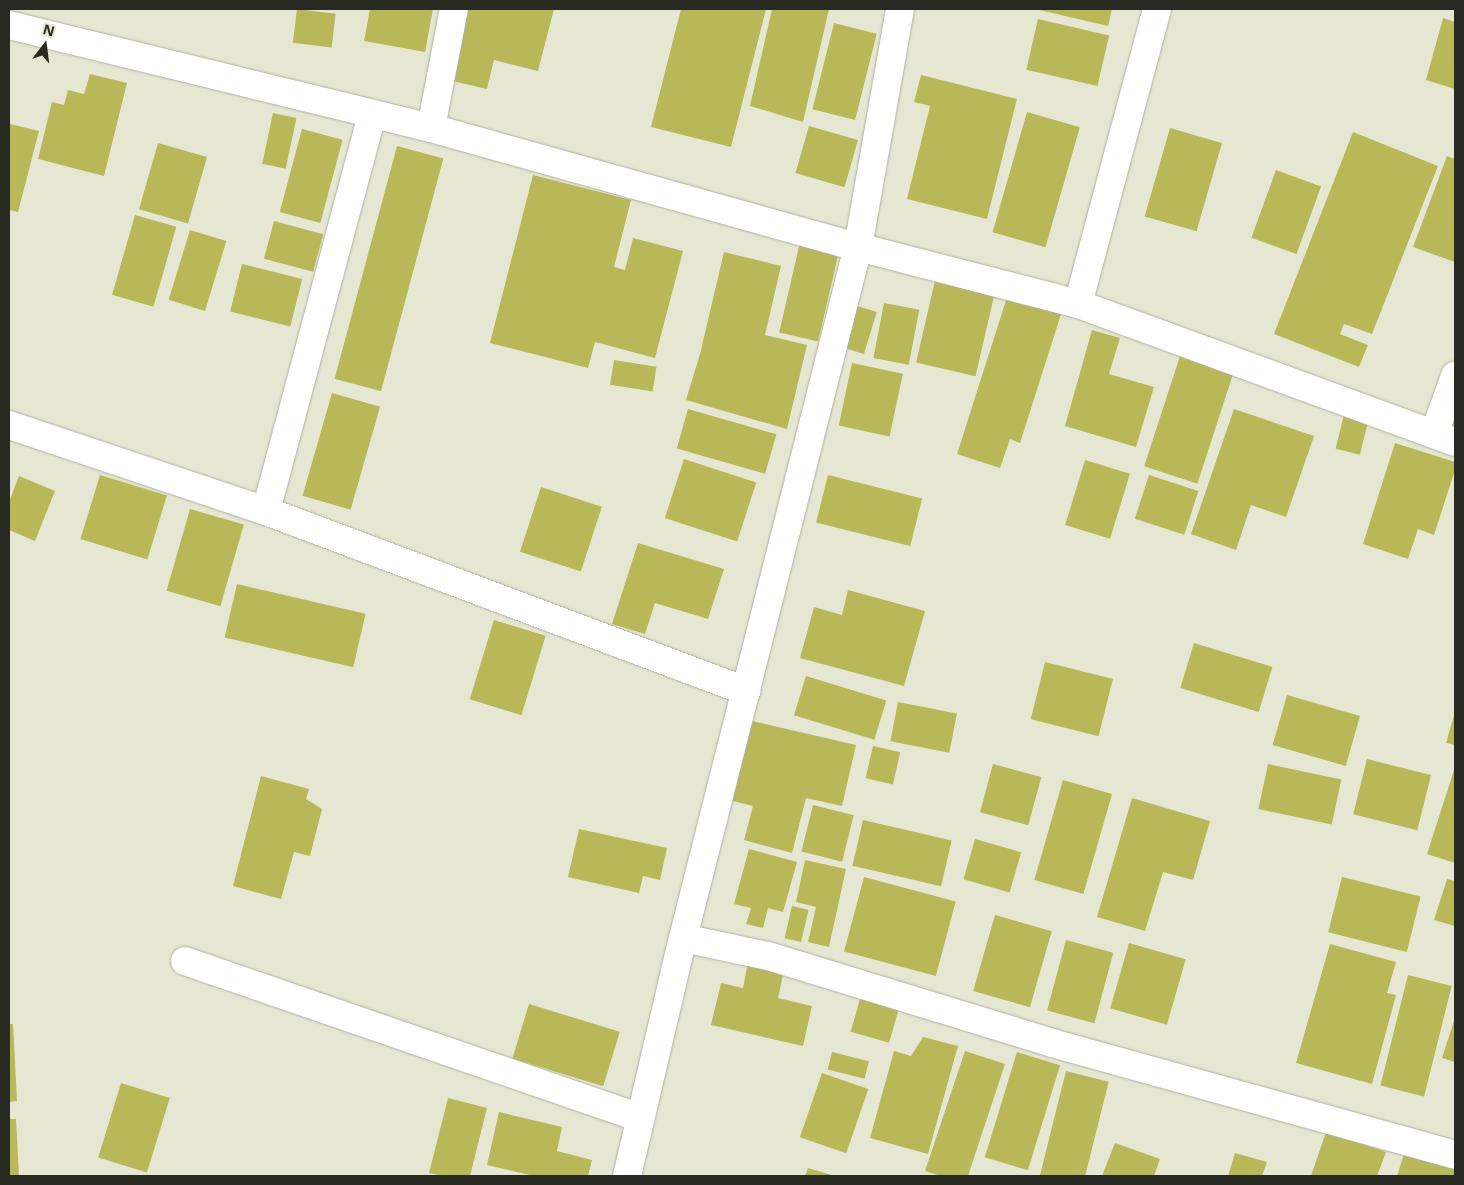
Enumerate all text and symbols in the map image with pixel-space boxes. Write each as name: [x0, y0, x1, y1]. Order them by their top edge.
text: N: [41, 19, 57, 41]
north arrow: [20, 20, 70, 70]

